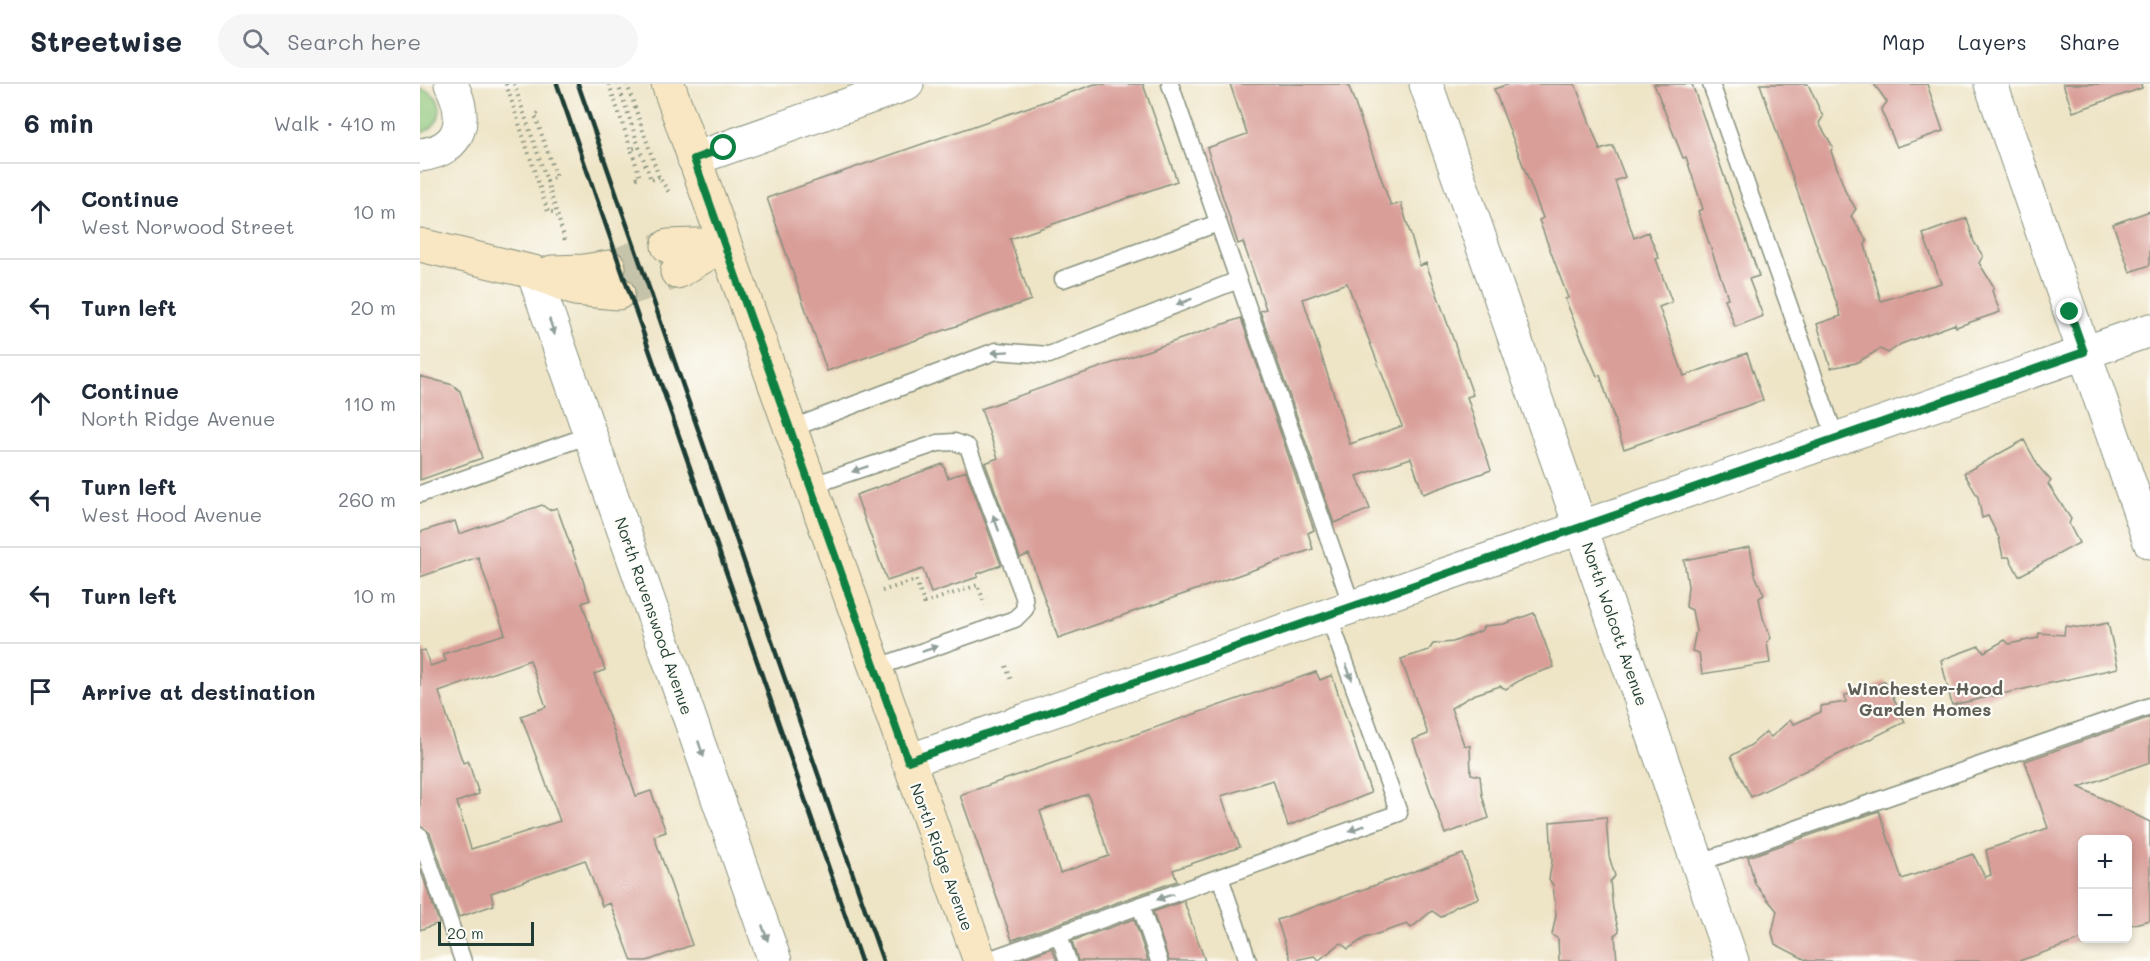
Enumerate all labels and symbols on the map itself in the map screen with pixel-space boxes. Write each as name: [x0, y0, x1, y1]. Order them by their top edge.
route start: [710, 134, 736, 160]
one-way arrow: [1175, 298, 1193, 307]
route end: [2056, 298, 2082, 324]
one-way arrow: [548, 318, 558, 336]
one-way arrow: [990, 348, 1009, 357]
one-way arrow: [851, 465, 869, 475]
one-way arrow: [991, 513, 1001, 531]
street label: North Ravenswood Avenue: [611, 514, 698, 717]
street label: North Wolcott Avenue: [1578, 539, 1653, 708]
one-way arrow: [921, 643, 939, 653]
one-way arrow: [1344, 663, 1354, 681]
district label: Winchester-Hood Garden Homes: [1847, 676, 2003, 721]
one-way arrow: [696, 740, 706, 758]
street label: North Ridge Avenue: [906, 780, 979, 933]
one-way arrow: [1348, 824, 1366, 834]
one-way arrow: [1156, 892, 1174, 902]
scale bar: [438, 919, 534, 946]
one-way arrow: [761, 924, 771, 942]

